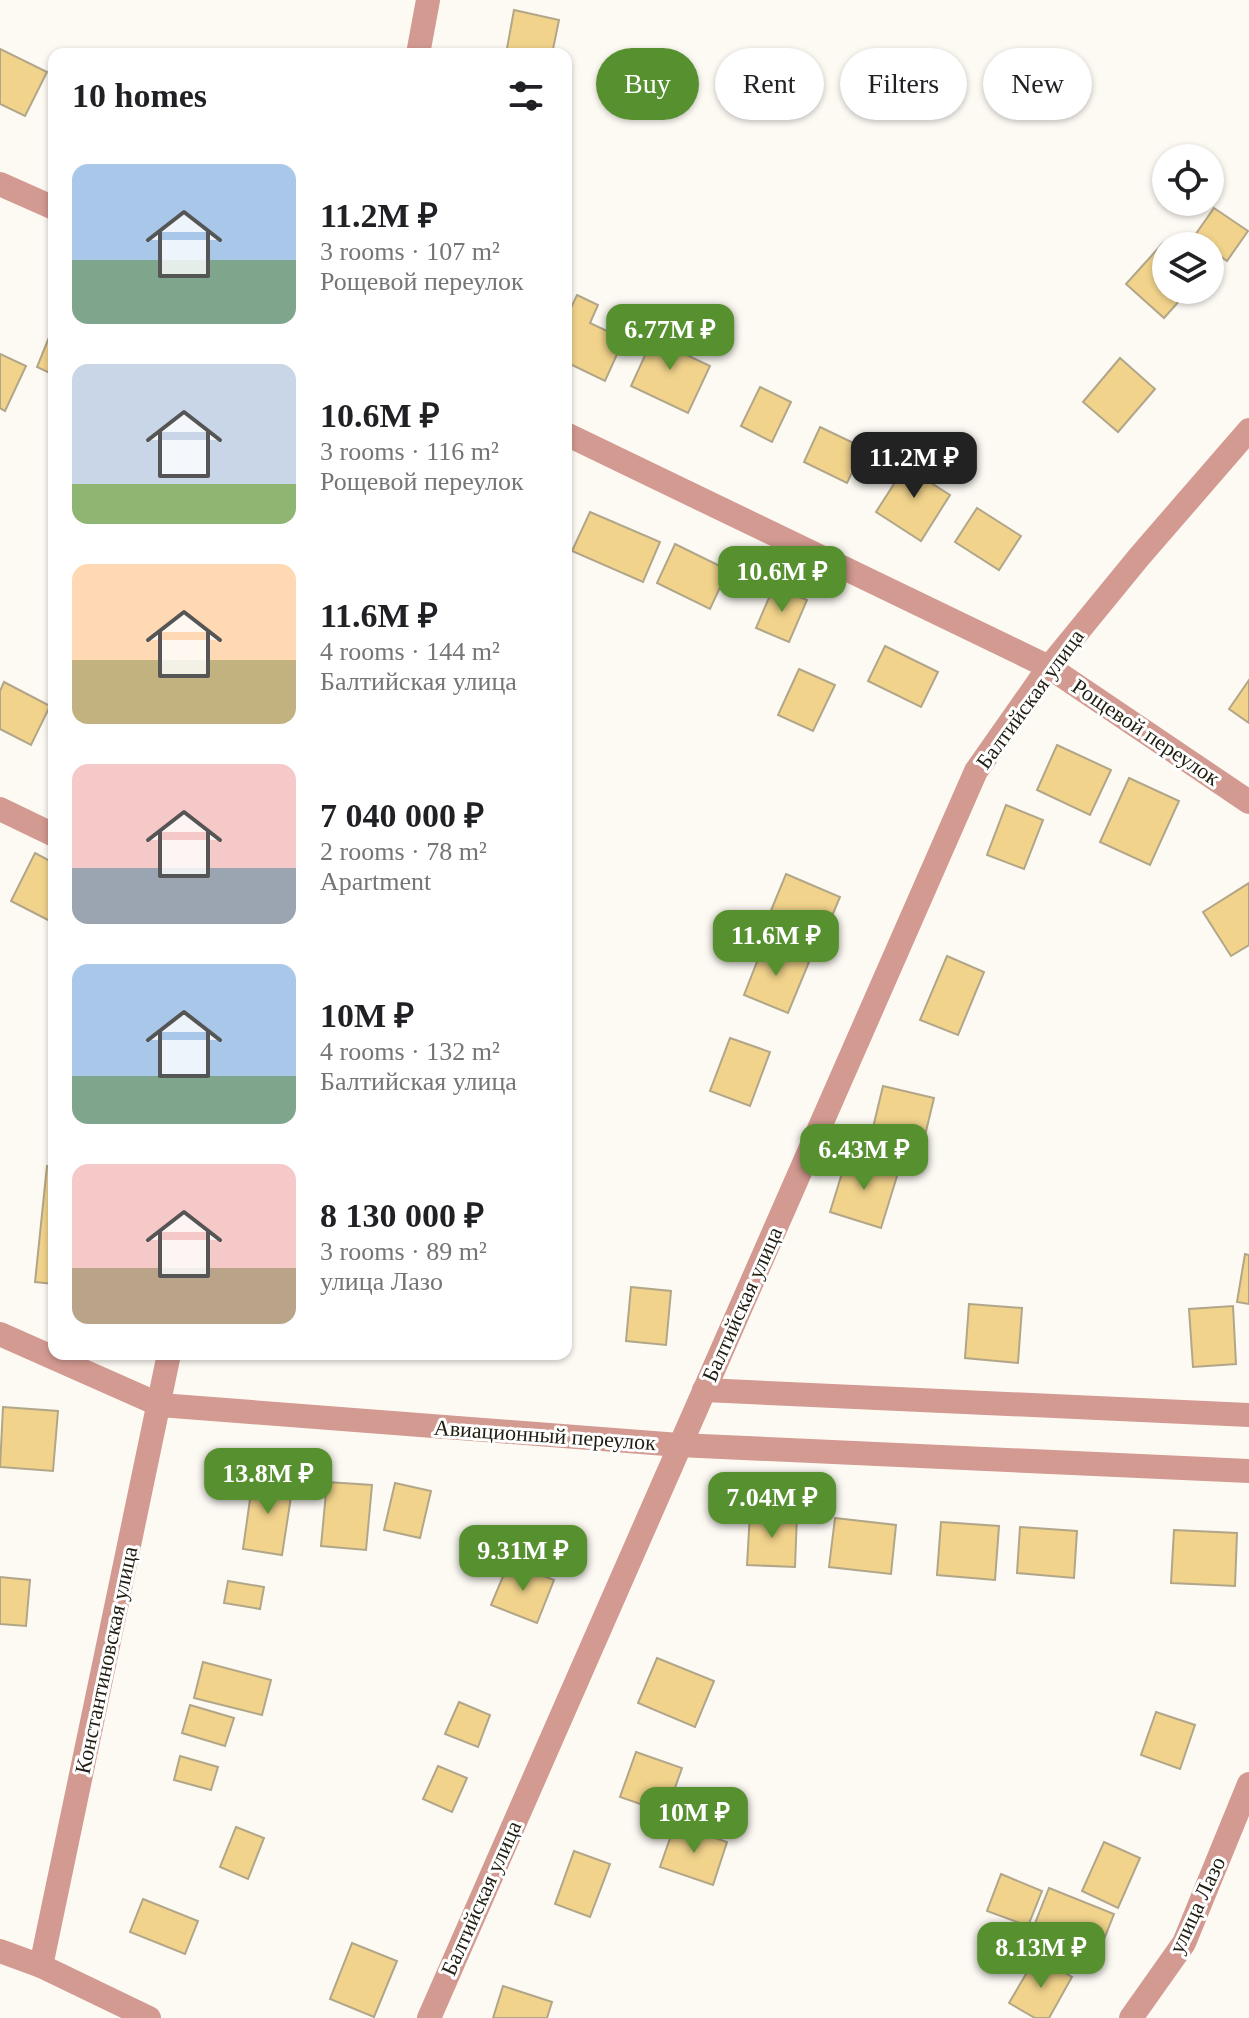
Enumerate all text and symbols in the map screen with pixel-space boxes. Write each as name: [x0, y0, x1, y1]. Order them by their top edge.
chip: Buy: [596, 48, 699, 120]
chip: Rent: [715, 48, 824, 120]
chip: Filters: [840, 48, 967, 120]
chip: New: [983, 48, 1092, 120]
icon: filters: [504, 74, 548, 118]
text: 10 homes: [72, 77, 207, 114]
map controls: [1152, 144, 1224, 304]
button: locate: [1152, 144, 1224, 216]
icon: home: [136, 196, 232, 292]
text: 11.2M ₽: [320, 197, 438, 234]
button: layers: [1152, 232, 1224, 304]
text: 3 rooms · 107 m²: [320, 237, 500, 266]
text: Рощевой переулок: [320, 267, 524, 296]
pin: 6.77M ₽: [596, 304, 744, 372]
text: 6.77M ₽: [624, 315, 716, 344]
icon: home: [136, 396, 232, 492]
text: 10.6M ₽: [320, 397, 440, 434]
pin: 11.2M ₽: [840, 432, 988, 500]
text: 3 rooms · 116 m²: [320, 437, 499, 466]
text: 11.2M ₽: [869, 443, 959, 472]
text: Рощевой переулок: [320, 467, 524, 496]
pin: 10.6M ₽: [708, 546, 856, 614]
text: 10.6M ₽: [736, 557, 828, 586]
icon: home: [136, 596, 232, 692]
text: 11.6M ₽: [320, 597, 438, 634]
street label: Балтийская улица: [971, 624, 1089, 774]
text: 4 rooms · 144 m²: [320, 637, 500, 666]
text: Балтийская улица: [320, 667, 517, 696]
street label: Рощевой переулок: [1068, 673, 1225, 791]
icon: home: [136, 796, 232, 892]
text: 7 040 000 ₽: [320, 797, 484, 834]
text: 2 rooms · 78 m²: [320, 837, 487, 866]
text: Apartment: [320, 867, 431, 896]
pin: 11.6M ₽: [702, 910, 850, 978]
text: 11.6M ₽: [731, 921, 821, 950]
icon: home: [136, 996, 232, 1092]
text: 10M ₽: [320, 997, 414, 1034]
text: 4 rooms · 132 m²: [320, 1037, 500, 1066]
text: Балтийская улица: [320, 1067, 517, 1096]
pin: 6.43M ₽: [790, 1124, 938, 1192]
text: 6.43M ₽: [818, 1135, 910, 1164]
icon: home: [136, 1196, 232, 1292]
text: 8 130 000 ₽: [320, 1197, 484, 1234]
street label: Балтийская улица: [697, 1223, 787, 1385]
text: 3 rooms · 89 m²: [320, 1237, 487, 1266]
text: улица Лазо: [320, 1267, 443, 1296]
street label: Авиационный переулок: [433, 1415, 657, 1455]
pin: 13.8M ₽: [194, 1448, 342, 1516]
text: 13.8M ₽: [222, 1459, 314, 1488]
pin: 7.04M ₽: [698, 1472, 846, 1540]
text: 7.04M ₽: [726, 1483, 818, 1512]
pin: 9.31M ₽: [449, 1525, 597, 1593]
text: 9.31M ₽: [477, 1536, 569, 1565]
street label: Константиновская улица: [70, 1544, 142, 1776]
pin: 10M ₽: [638, 1787, 750, 1855]
text: 10M ₽: [658, 1798, 730, 1827]
street label: Балтийская улица: [436, 1817, 526, 1979]
street label: улица Лазо: [1164, 1853, 1230, 1957]
pin: 8.13M ₽: [967, 1922, 1115, 1990]
text: 8.13M ₽: [995, 1933, 1087, 1962]

